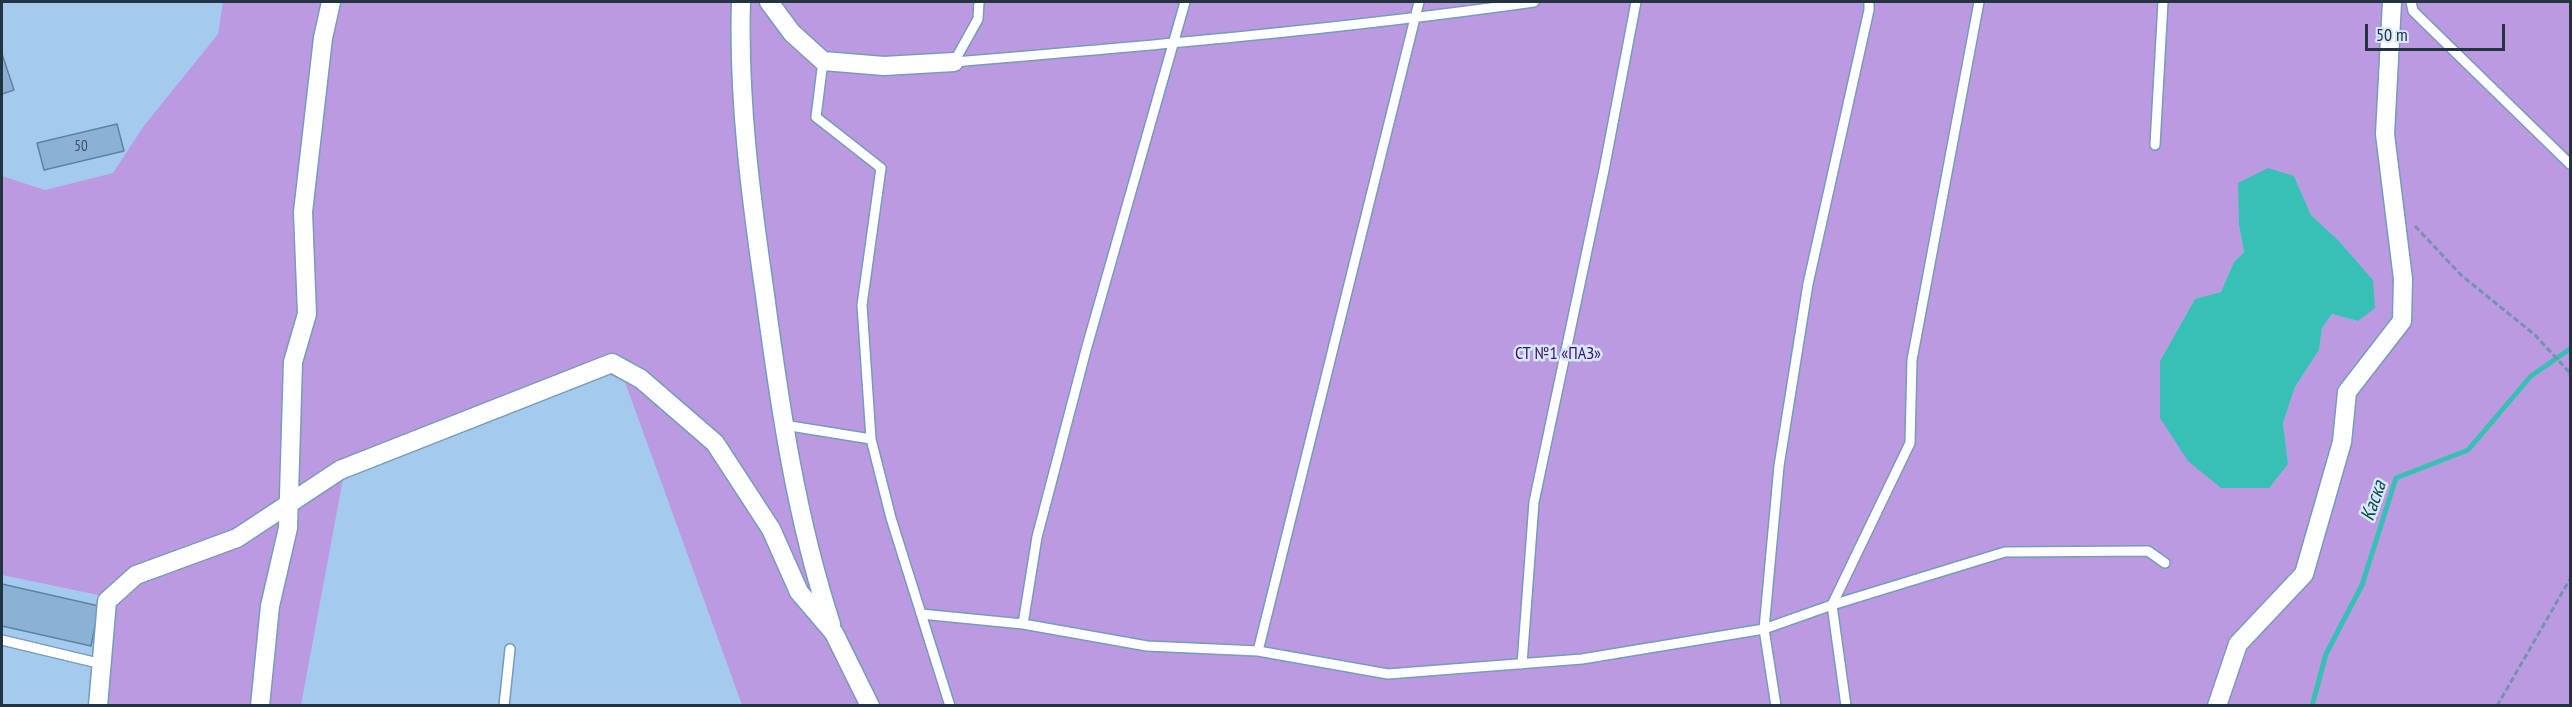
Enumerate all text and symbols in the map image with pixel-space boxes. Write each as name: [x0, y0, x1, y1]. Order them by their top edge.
scale bar: [2368, 12, 2508, 50]
text: 50 m: [2376, 23, 2408, 46]
house number: 50: [74, 138, 88, 156]
park label: СТ №1 «ПАЗ»: [1515, 343, 1601, 365]
water label: Каска: [2356, 478, 2392, 524]

